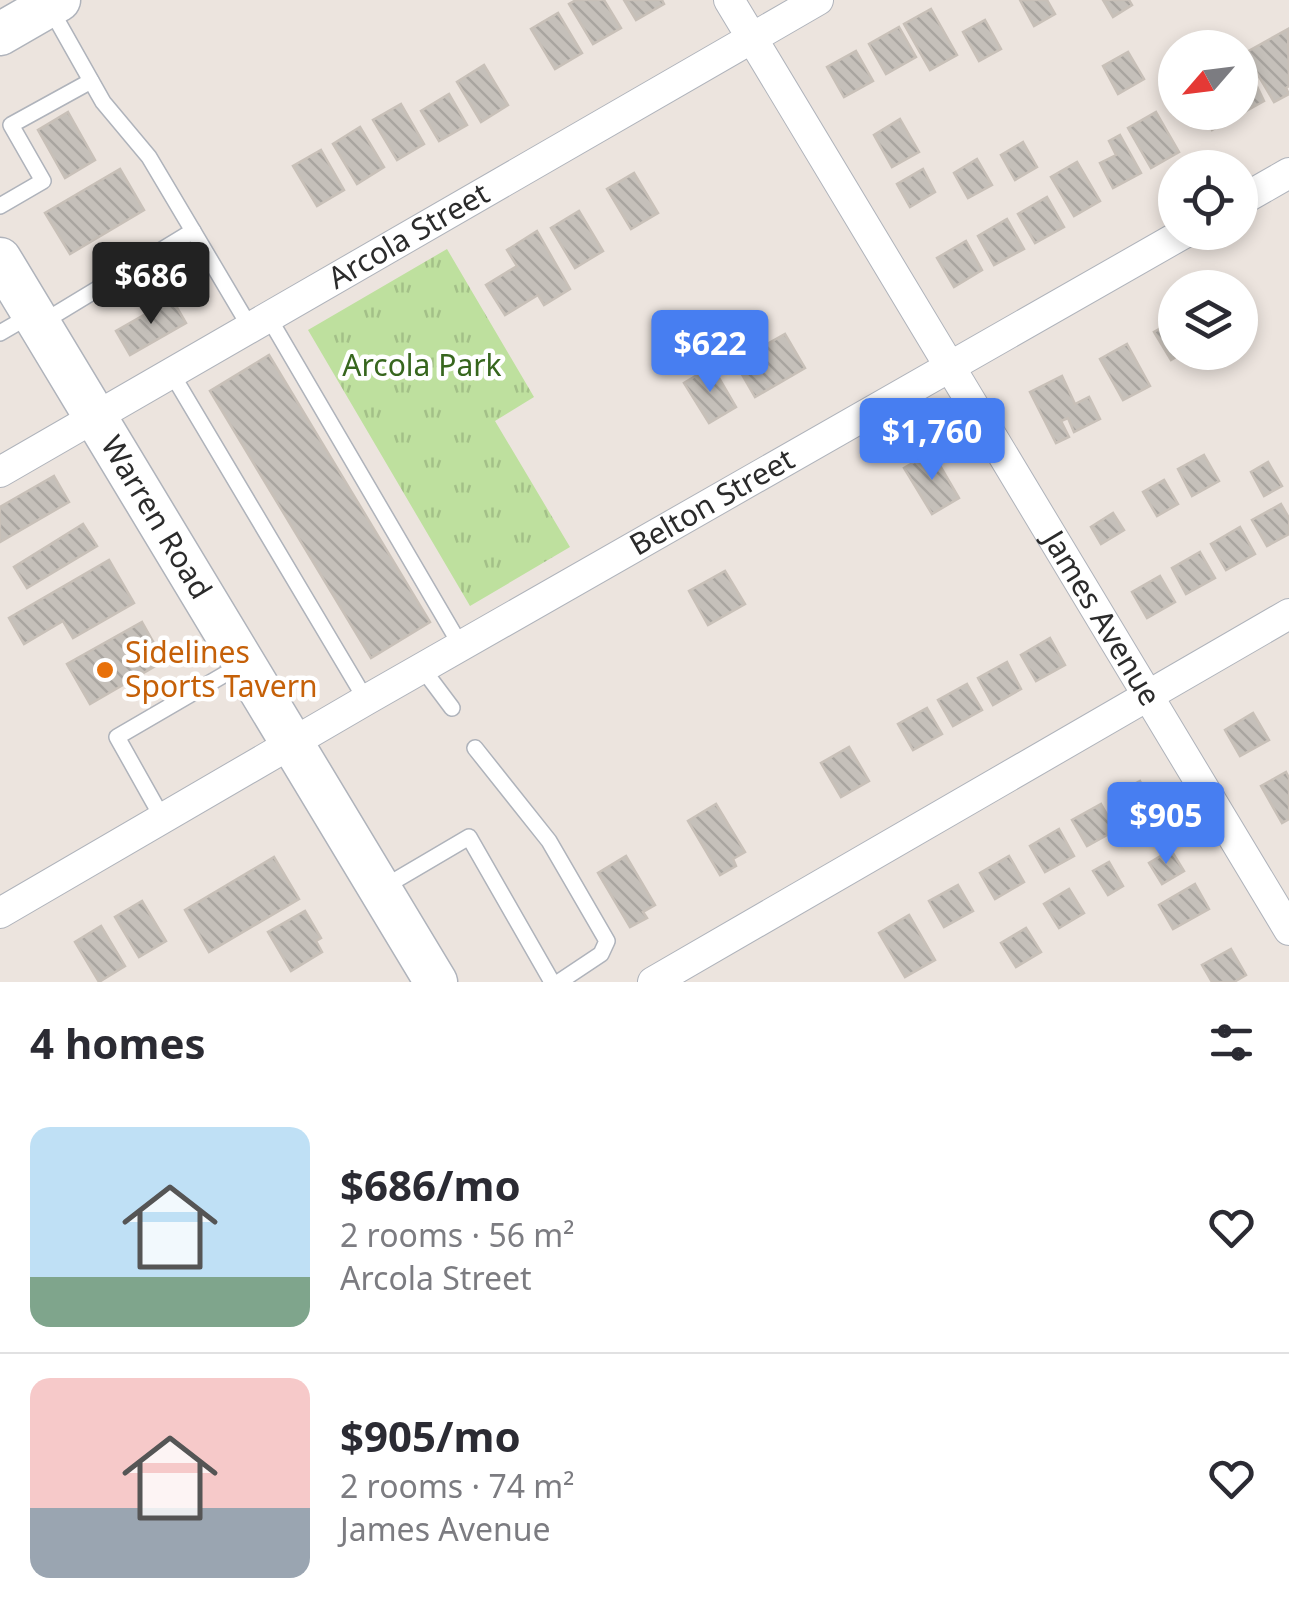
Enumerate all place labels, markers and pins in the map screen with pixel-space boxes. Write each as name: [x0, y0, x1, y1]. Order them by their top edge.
pin: $686: [92, 242, 210, 327]
pin: $622: [651, 310, 769, 395]
pin: $1,760: [851, 398, 1013, 483]
place label: Sidelines Sports Tavern: [125, 631, 318, 706]
marker: Sidelines Sports Tavern: [94, 659, 116, 681]
pin: $905: [1107, 782, 1225, 867]

